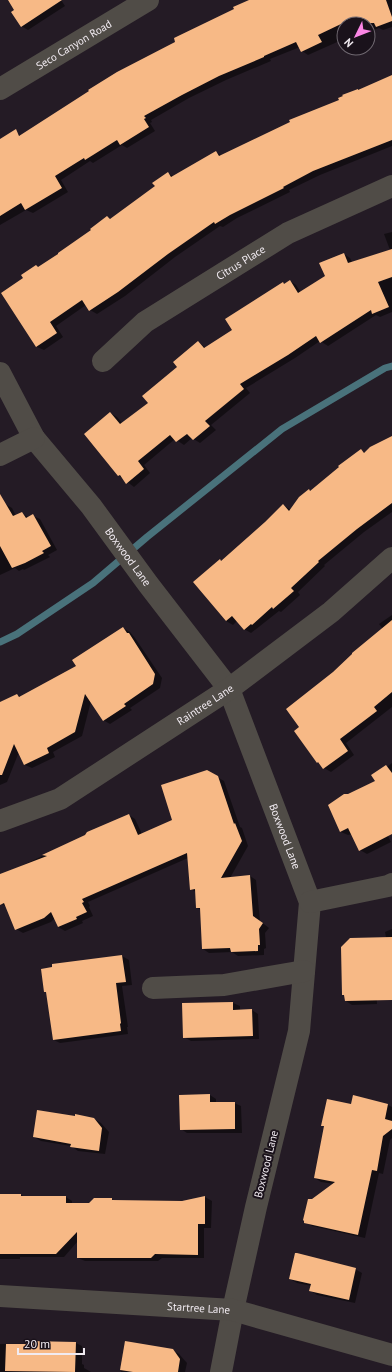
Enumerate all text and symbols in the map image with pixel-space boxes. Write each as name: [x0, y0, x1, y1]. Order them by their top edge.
north arrow: [336, 16, 376, 56]
street label: Seco Canyon Road: [33, 17, 114, 73]
text: N: [341, 35, 356, 50]
street label: Citrus Place: [213, 242, 268, 283]
street label: Boxwood Lane: [102, 525, 154, 589]
street label: Raintree Lane: [174, 681, 237, 728]
street label: Boxwood Lane: [266, 802, 304, 871]
street label: Boxwood Lane: [251, 1129, 281, 1199]
street label: Startree Lane: [167, 1299, 231, 1317]
scale bar: [18, 1330, 84, 1356]
text: 20 m: [24, 1336, 50, 1351]

